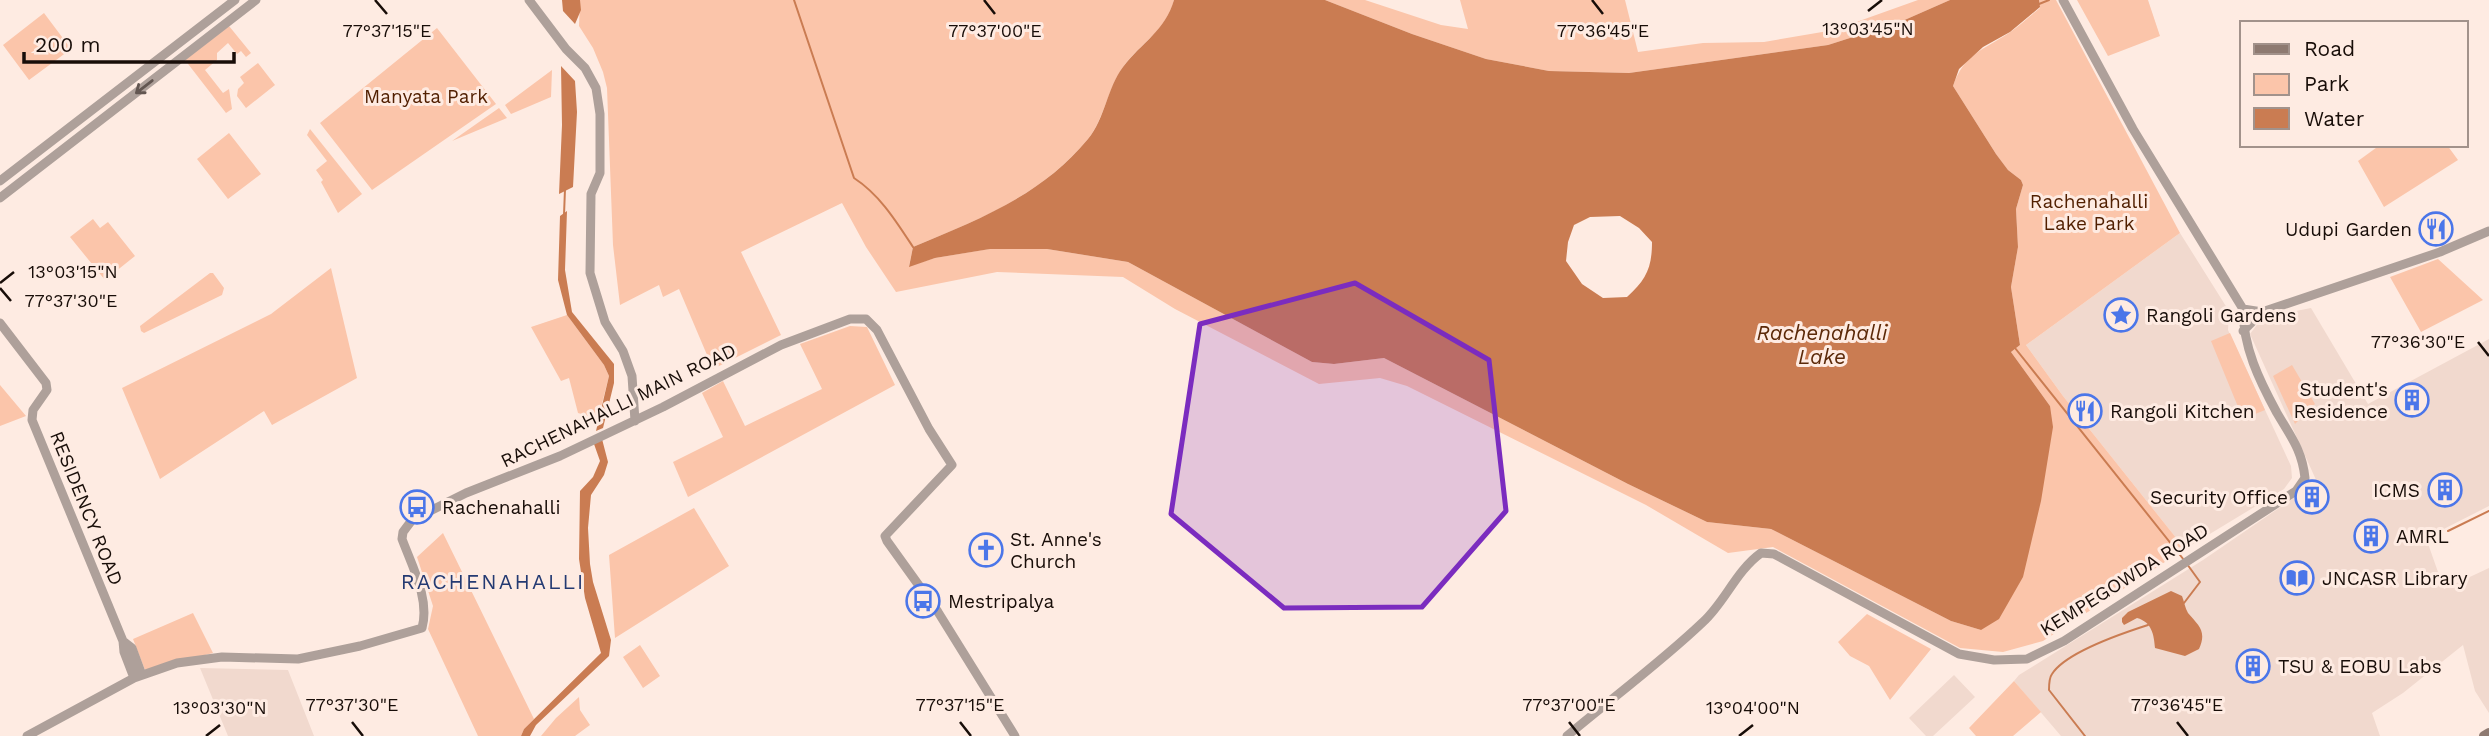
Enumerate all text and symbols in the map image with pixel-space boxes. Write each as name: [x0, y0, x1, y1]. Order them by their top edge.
text: 13°03'45"N: [1822, 18, 1914, 39]
text: 77°37'15"E: [343, 20, 431, 41]
text: 77°37'00"E: [948, 20, 1042, 41]
text: 77°36'45"E: [1557, 20, 1649, 41]
scale bar: [24, 21, 234, 65]
legend: [2240, 21, 2468, 147]
text: 200 m: [35, 32, 101, 57]
text: Road: [2304, 36, 2355, 61]
text: Park: [2304, 71, 2349, 96]
one-way arrow: [135, 79, 154, 94]
park label: Manyata Park: [364, 85, 488, 108]
text: Water: [2304, 106, 2365, 131]
park label: Rachenahalli Lake Park: [2030, 190, 2148, 235]
restaurant icon: Udupi Garden: [2417, 210, 2455, 248]
place label: Udupi Garden: [2285, 218, 2412, 241]
text: 13°03'15"N: [28, 261, 118, 282]
text: 77°37'30"E: [25, 290, 118, 311]
place icon: Rangoli Gardens: [2102, 296, 2140, 334]
place label: Rangoli Gardens: [2146, 304, 2297, 327]
water label: Rachenahalli Lake: [1757, 320, 1888, 369]
text: 77°36'30"E: [2371, 331, 2465, 352]
street label: RACHENAHALLI MAIN ROAD: [497, 338, 740, 473]
place label: Student's Residence: [2293, 378, 2388, 423]
building icon: Student's Residence: [2393, 381, 2431, 419]
restaurant icon: Rangoli Kitchen: [2066, 392, 2104, 430]
place label: Rangoli Kitchen: [2110, 400, 2255, 423]
street label: RESIDENCY ROAD: [45, 428, 128, 589]
building icon: ICMS: [2426, 471, 2464, 509]
building icon: Security Office: [2293, 478, 2331, 516]
place label: ICMS: [2373, 479, 2420, 502]
place label: Security Office: [2150, 486, 2288, 509]
bus stop icon: Rachenahalli: [398, 488, 436, 526]
place label: Rachenahalli: [442, 496, 560, 519]
building icon: AMRL: [2352, 517, 2390, 555]
street label: KEMPEGOWDA ROAD: [2036, 518, 2213, 641]
place label: AMRL: [2396, 525, 2449, 548]
place label: St. Anne's Church: [1010, 528, 1102, 573]
church icon: St. Anne's Church: [967, 531, 1005, 569]
library icon: JNCASR Library: [2278, 559, 2316, 597]
place label: JNCASR Library: [2322, 567, 2468, 590]
district label: RACHENAHALLI: [401, 569, 585, 594]
bus stop icon: Mestripalya: [904, 582, 942, 620]
place label: Mestripalya: [948, 590, 1054, 613]
building icon: TSU & EOBU Labs: [2234, 647, 2272, 685]
place label: TSU & EOBU Labs: [2278, 655, 2442, 678]
text: 77°37'30"E: [306, 694, 399, 715]
text: 77°37'15"E: [916, 694, 1004, 715]
text: 77°37'00"E: [1522, 694, 1616, 715]
text: 77°36'45"E: [2131, 694, 2223, 715]
text: 13°03'30"N: [173, 697, 267, 718]
text: 13°04'00"N: [1706, 697, 1800, 718]

